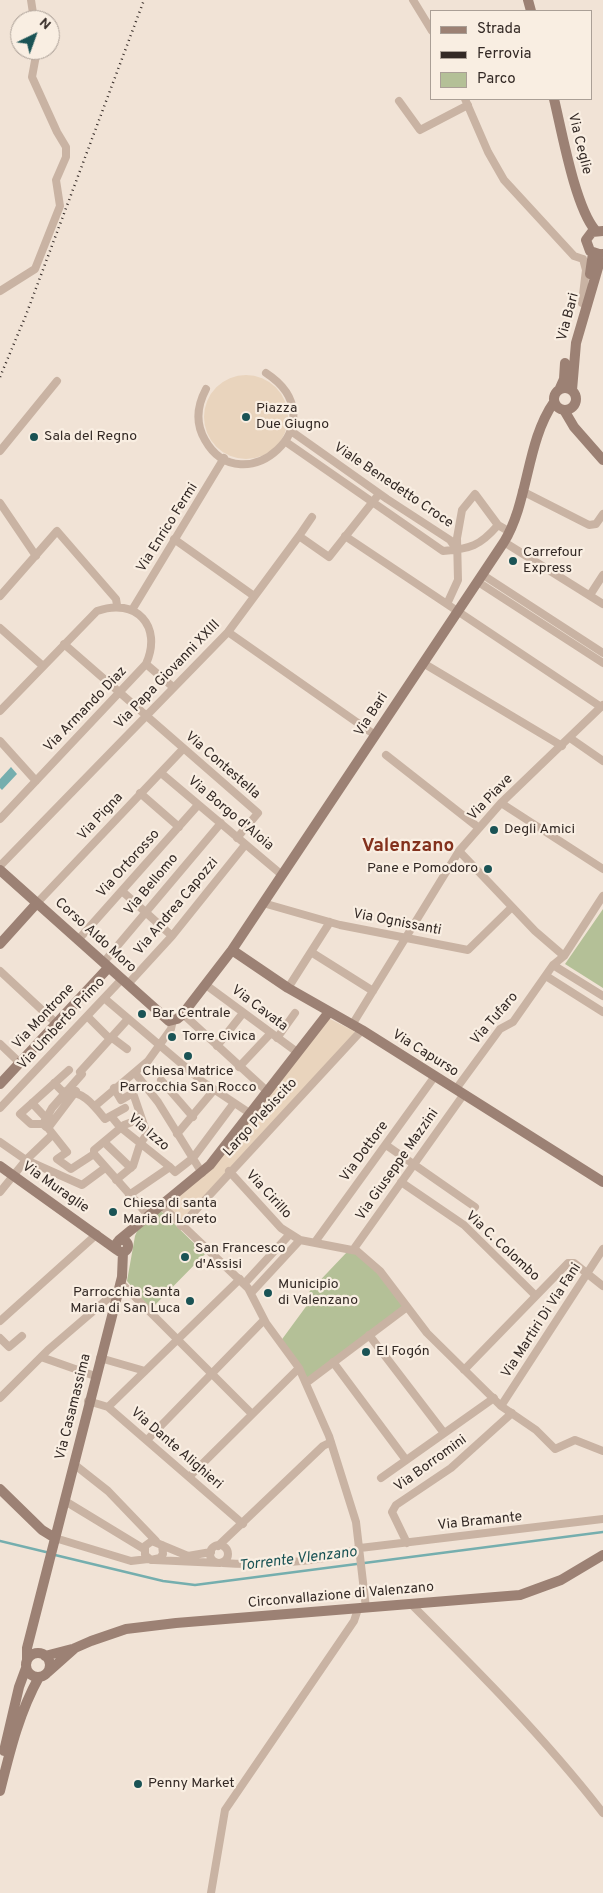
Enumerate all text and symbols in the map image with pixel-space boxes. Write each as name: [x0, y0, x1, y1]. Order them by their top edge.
north arrow: [10, 10, 60, 60]
legend: [430, 10, 593, 100]
text: N: [35, 15, 54, 34]
text: Strada: [477, 20, 521, 39]
text: Ferrovia: [477, 45, 531, 64]
text: Parco: [477, 70, 516, 89]
street label: Via Ceglie: [563, 111, 595, 177]
street label: Via Bari: [555, 291, 583, 343]
place label: Piazza Due Giugno: [256, 401, 329, 434]
marker: Piazza Due Giugno: [240, 411, 252, 423]
place label: Sala del Regno: [44, 429, 137, 445]
marker: Sala del Regno: [28, 431, 40, 443]
street label: Viale Benedetto Croce: [330, 440, 456, 532]
street label: Via Enrico Fermi: [134, 480, 202, 576]
place label: Carrefour Express: [523, 545, 583, 578]
marker: Carrefour Express: [507, 555, 519, 567]
street label: Via Papa Giovanni XXIII: [112, 617, 224, 733]
street label: Via Armando Diaz: [41, 664, 131, 756]
street label: Via Bari: [352, 690, 392, 740]
street label: Via Contestella: [181, 729, 263, 803]
street label: Via Piave: [465, 771, 517, 825]
street label: Via Borgo d'Aloia: [184, 773, 276, 855]
street label: Via Pigna: [75, 790, 127, 844]
place label: Degli Amici: [504, 822, 575, 838]
marker: Degli Amici: [488, 824, 500, 836]
street label: Via Ortorosso: [94, 827, 164, 901]
district label: Valenzano: [362, 836, 454, 858]
street label: Via Bellomo: [121, 851, 183, 919]
street label: Via Andrea Capozzi: [131, 855, 223, 959]
place label: Pane e Pomodoro: [367, 861, 478, 877]
marker: Pane e Pomodoro: [482, 863, 494, 875]
street label: Corso Aldo Moro: [51, 895, 139, 977]
street label: Via Ognissanti: [351, 906, 443, 940]
street label: Via Umberto Primo: [15, 974, 109, 1074]
street label: Via Montrone: [9, 981, 79, 1053]
street label: Via Cavata: [227, 982, 291, 1036]
street label: Via Tufaro: [468, 989, 522, 1049]
place label: Bar Centrale: [152, 1006, 231, 1022]
marker: Bar Centrale: [136, 1008, 148, 1020]
street label: Via Capurso: [389, 1027, 461, 1081]
place label: Torre Civica: [182, 1029, 255, 1045]
marker: Torre Civica: [166, 1031, 178, 1043]
marker: Chiesa Matrice Parrocchia San Rocco: [182, 1050, 194, 1062]
place label: Chiesa Matrice Parrocchia San Rocco: [120, 1064, 256, 1096]
street label: Largo Plebiscito: [220, 1075, 302, 1161]
street label: Via Giuseppe Mazzini: [353, 1106, 443, 1224]
street label: Via Izzo: [124, 1111, 172, 1155]
street label: Via Dottore: [337, 1118, 393, 1186]
street label: Via Muraglie: [18, 1159, 92, 1217]
street label: Via Cirillo: [241, 1167, 295, 1223]
place label: Chiesa di santa Maria di Loreto: [123, 1196, 217, 1228]
marker: Chiesa di santa Maria di Loreto: [107, 1206, 119, 1218]
street label: Via C. Colombo: [462, 1208, 542, 1286]
place label: San Francesco d'Assisi: [195, 1241, 286, 1274]
marker: San Francesco d'Assisi: [179, 1251, 191, 1263]
street label: Via Martiri Di Via Fani: [499, 1260, 585, 1382]
place label: Municipio di Valenzano: [278, 1277, 358, 1310]
place label: Parrocchia Santa Maria di San Luca: [70, 1285, 180, 1318]
marker: Municipio di Valenzano: [262, 1287, 274, 1299]
marker: Parrocchia Santa Maria di San Luca: [184, 1295, 196, 1307]
place label: El Fogón: [376, 1344, 430, 1360]
marker: El Fogón: [360, 1346, 372, 1358]
street label: Via Casamassima: [53, 1352, 95, 1462]
street label: Via Dante Alighieri: [127, 1404, 225, 1494]
street label: Via Borromini: [391, 1432, 471, 1496]
street label: Via Bramante: [437, 1509, 523, 1535]
water label: Torrente Vlenzano: [238, 1544, 358, 1576]
street label: Circonvallazione di Valenzano: [247, 1579, 435, 1613]
place label: Penny Market: [148, 1776, 235, 1792]
marker: Penny Market: [132, 1778, 144, 1790]

